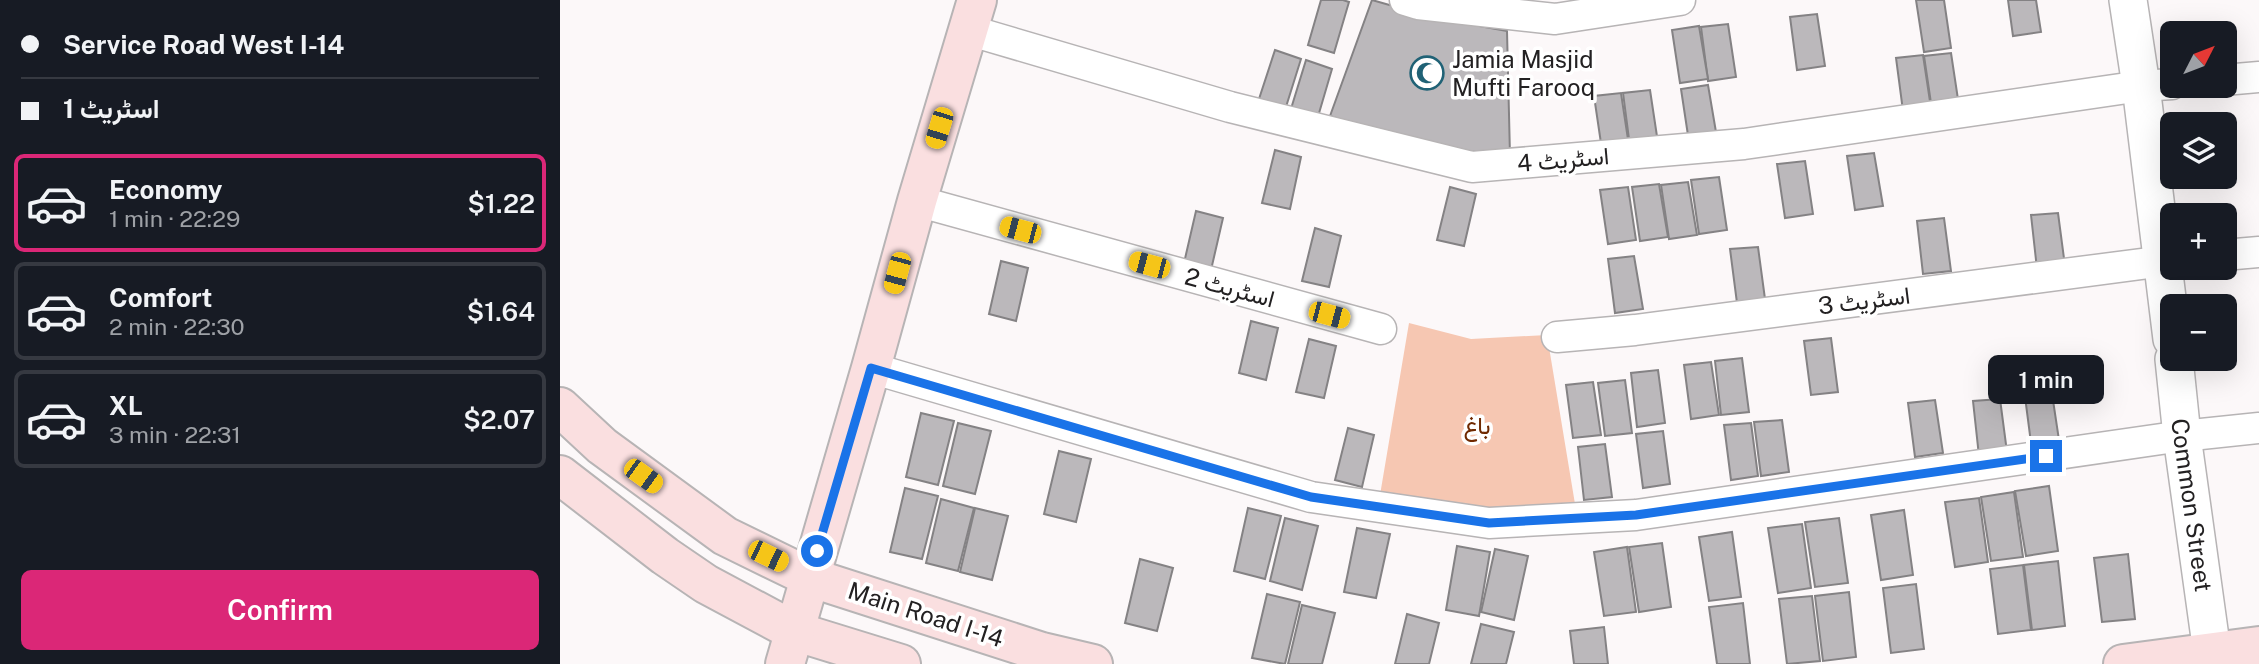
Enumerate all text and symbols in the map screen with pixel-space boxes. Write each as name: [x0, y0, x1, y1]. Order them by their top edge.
north arrow: [2160, 21, 2236, 98]
map controls: [2160, 21, 2237, 371]
text: Service Road West I-14: [63, 29, 344, 60]
place label: Jamia Masjid Mufti Farooq: [1452, 45, 1595, 101]
mosque icon: Jamia Masjid Mufti Farooq: [1408, 54, 1446, 92]
text: اسٹریٹ 1: [63, 93, 160, 124]
car: [923, 105, 956, 151]
button: layers: [2160, 112, 2237, 189]
street label: اسٹریٹ 4: [1516, 141, 1611, 179]
icon: car: [25, 172, 88, 235]
text: Economy: [109, 174, 222, 205]
text: $1.22: [468, 188, 535, 219]
button: +: [2160, 203, 2237, 280]
text: 1 min · 22:29: [109, 205, 240, 232]
car: [997, 214, 1044, 246]
car: [1126, 249, 1173, 281]
car: [882, 250, 913, 296]
street label: اسٹریٹ 2: [1182, 262, 1278, 314]
icon: car: [25, 280, 88, 343]
street label: اسٹریٹ 3: [1816, 280, 1912, 322]
text: Comfort: [109, 282, 212, 313]
button: −: [2160, 294, 2237, 371]
text: $1.64: [467, 296, 535, 327]
car: [1306, 299, 1353, 331]
text: 2 min · 22:30: [109, 313, 245, 340]
callout: 1 min: [1988, 354, 2104, 404]
text: 1 min: [2019, 366, 2073, 393]
icon: car: [25, 388, 88, 451]
text: XL: [109, 390, 143, 421]
text: $2.07: [463, 404, 535, 435]
park label: باغ: [1463, 411, 1491, 442]
street label: Common Street: [2166, 416, 2218, 594]
text: 3 min · 22:31: [109, 421, 241, 448]
route end: [2030, 440, 2062, 472]
car: [620, 455, 667, 497]
route start: [801, 535, 833, 567]
car: [745, 537, 792, 575]
button: Confirm: [21, 570, 539, 650]
street label: Main Road I-14: [845, 576, 1007, 652]

